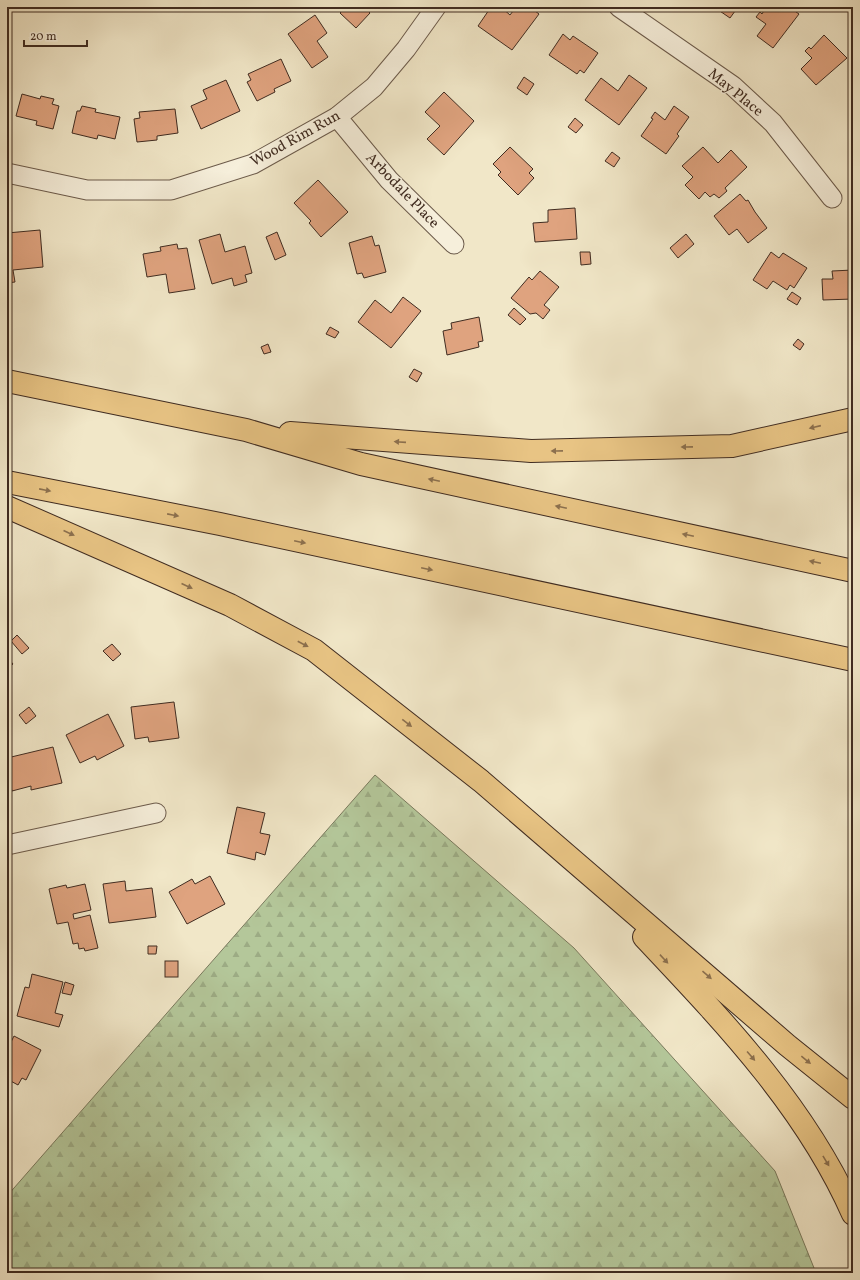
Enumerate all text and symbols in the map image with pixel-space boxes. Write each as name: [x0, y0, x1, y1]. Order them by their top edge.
scale bar: [24, 22, 87, 48]
text: 20 m: [30, 29, 57, 45]
street label: May Place: [703, 64, 767, 122]
street label: Wood Rim Run: [247, 106, 345, 173]
street label: Arbodale Place: [360, 148, 444, 234]
one-way arrow: [809, 425, 821, 431]
one-way arrow: [394, 438, 406, 445]
one-way arrow: [681, 444, 693, 451]
one-way arrow: [550, 448, 563, 454]
one-way arrow: [428, 476, 440, 482]
one-way arrow: [39, 487, 51, 493]
one-way arrow: [555, 504, 567, 510]
one-way arrow: [167, 512, 179, 518]
one-way arrow: [63, 530, 74, 536]
one-way arrow: [682, 531, 694, 537]
one-way arrow: [294, 539, 306, 545]
one-way arrow: [809, 559, 821, 565]
one-way arrow: [421, 566, 433, 572]
one-way arrow: [182, 583, 193, 589]
one-way arrow: [298, 641, 309, 648]
one-way arrow: [401, 719, 412, 727]
one-way arrow: [660, 954, 669, 964]
one-way arrow: [701, 971, 712, 980]
one-way arrow: [746, 1051, 755, 1061]
one-way arrow: [800, 1055, 811, 1064]
one-way arrow: [823, 1155, 830, 1167]

